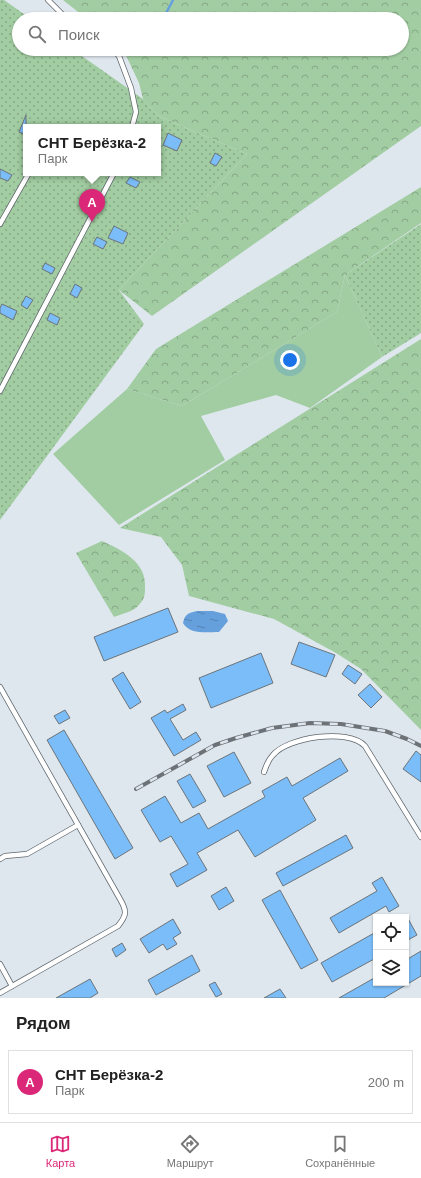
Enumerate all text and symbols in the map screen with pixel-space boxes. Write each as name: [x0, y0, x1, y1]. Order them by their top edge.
search box: [12, 12, 409, 56]
icon: search: [26, 23, 48, 45]
text: Поиск: [58, 26, 100, 43]
popup: [23, 124, 161, 176]
text: СНТ Берёзка-2: [38, 134, 146, 151]
text: Парк: [38, 151, 67, 166]
pin: A: [79, 189, 105, 222]
your location: [280, 350, 300, 370]
map controls: [373, 914, 409, 986]
button: locate: [373, 914, 409, 950]
button: layers: [373, 950, 409, 986]
text: Рядом: [16, 1014, 71, 1033]
text: СНТ Берёзка-2: [55, 1066, 163, 1083]
text: A: [25, 1075, 35, 1090]
text: 200 m: [368, 1075, 404, 1090]
text: Парк: [55, 1083, 85, 1098]
tab: Карта: [46, 1133, 75, 1169]
tab: Маршрут: [167, 1133, 214, 1169]
tab: Сохранённые: [305, 1133, 375, 1169]

